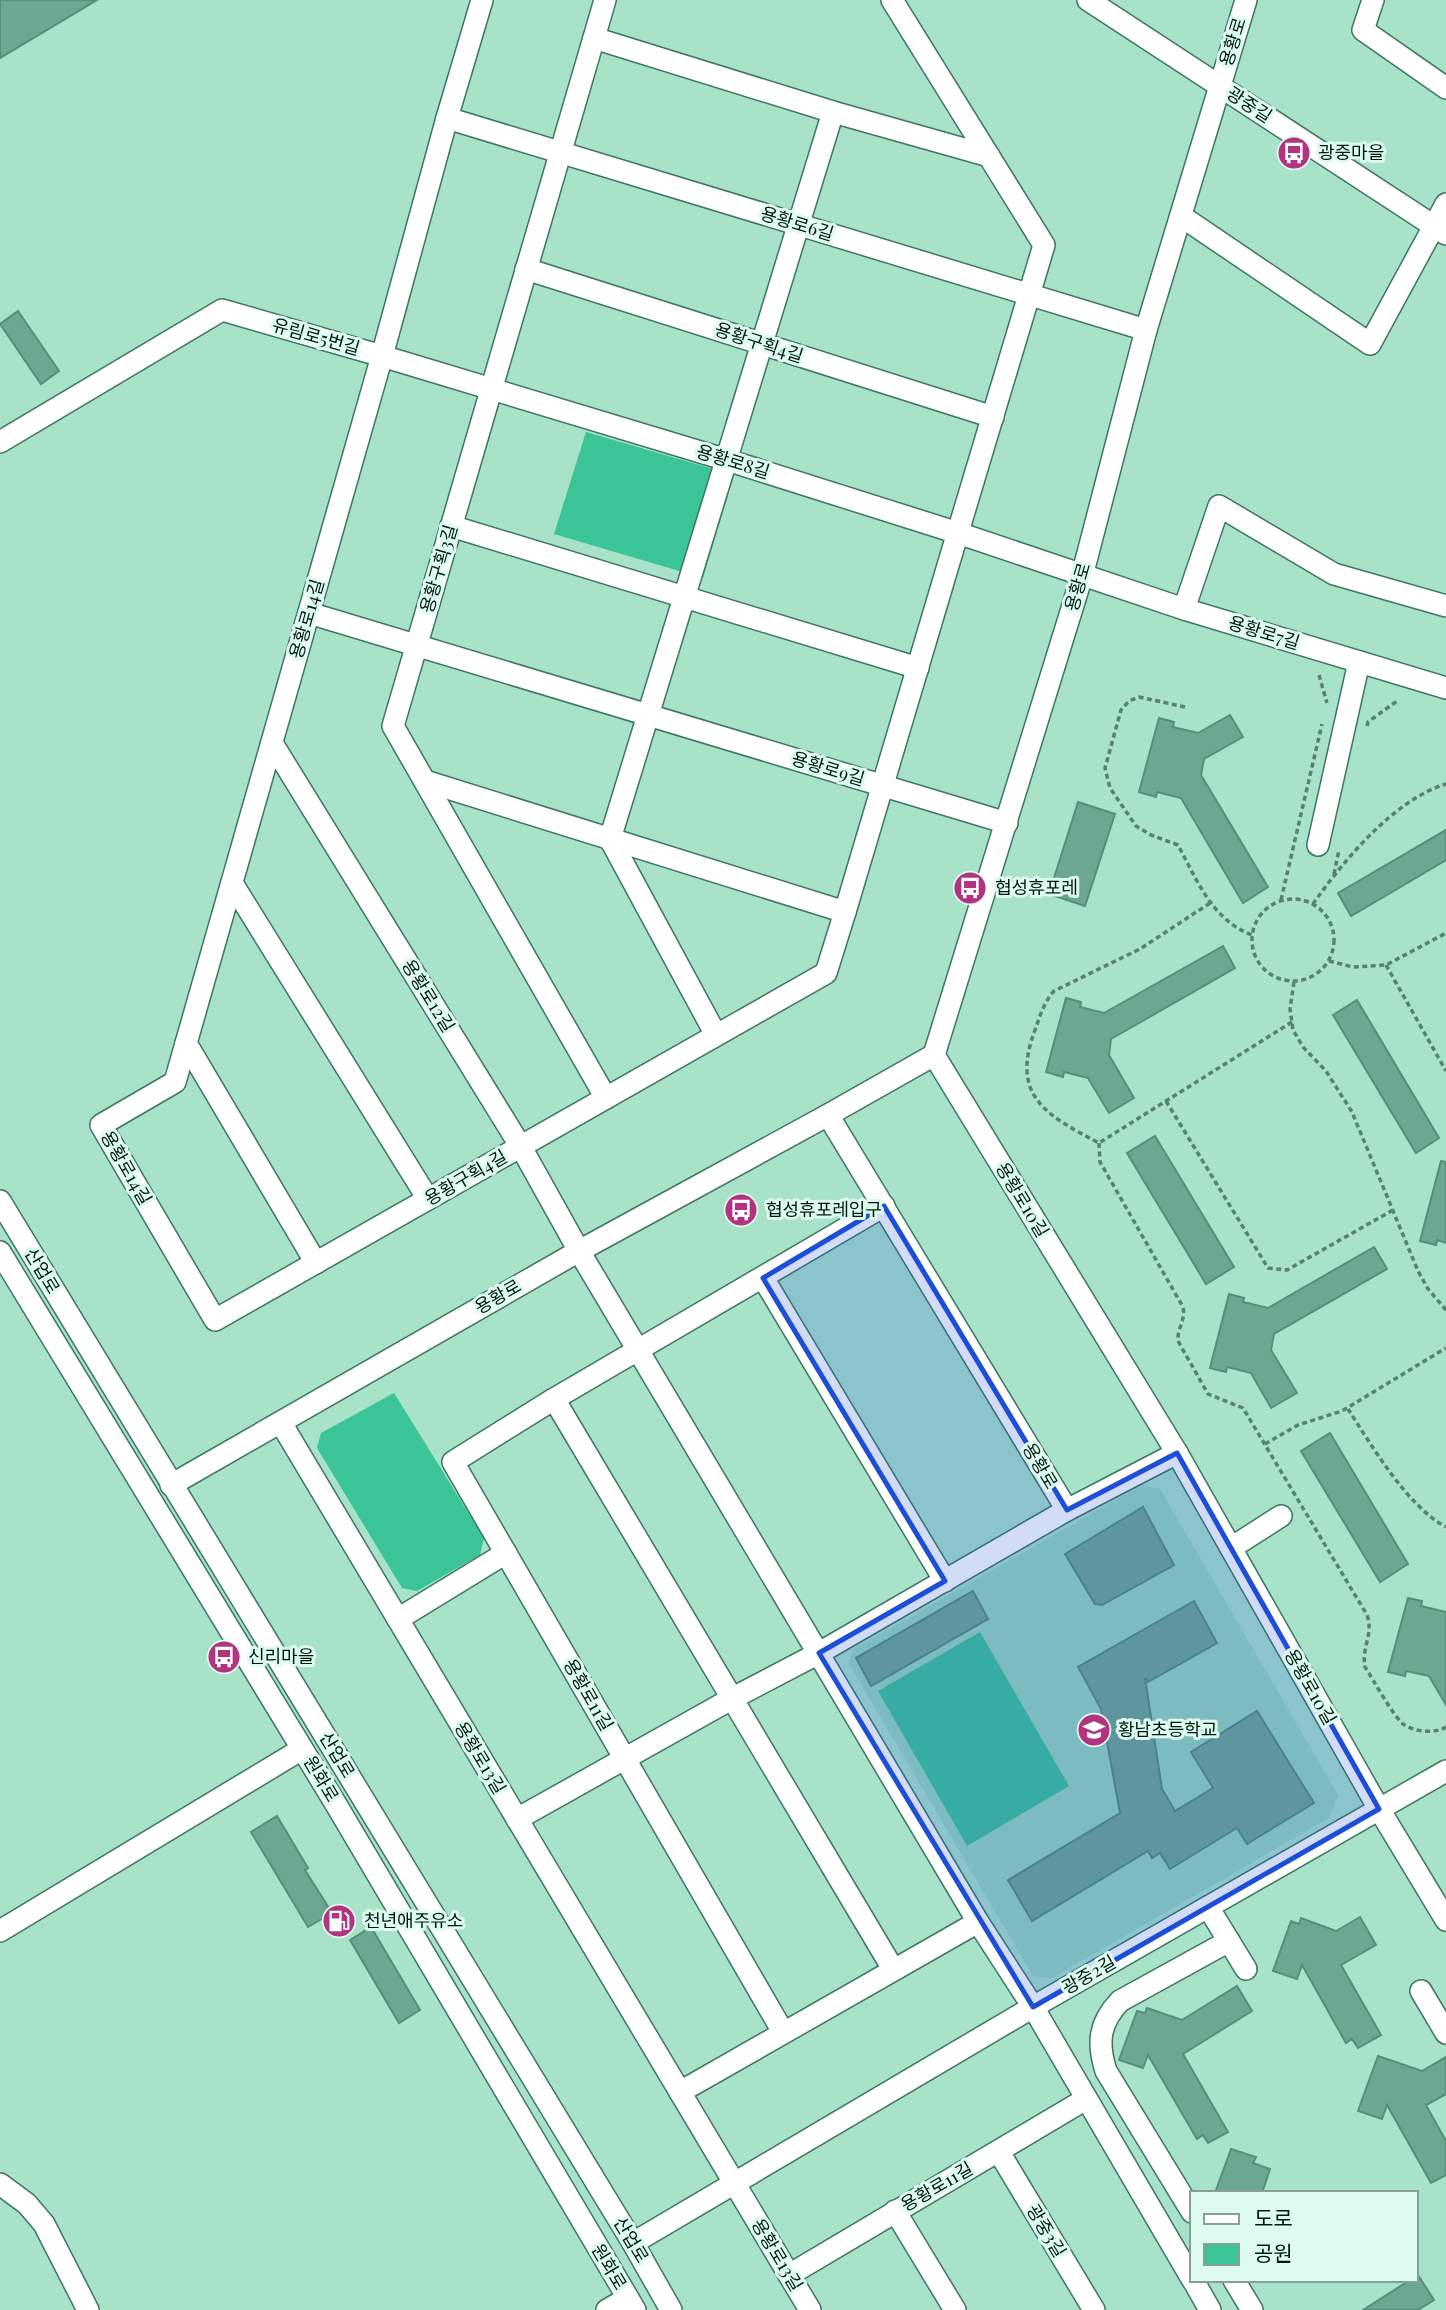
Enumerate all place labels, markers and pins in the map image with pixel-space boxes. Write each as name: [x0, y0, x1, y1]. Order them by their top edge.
bus stop icon: 광중마을: [1275, 134, 1313, 172]
place label: 광중마을: [1318, 140, 1384, 164]
bus stop icon: 협성휴포레: [951, 869, 989, 907]
place label: 협성휴포레: [995, 875, 1078, 899]
bus stop icon: 협성휴포레입구: [722, 1191, 760, 1229]
place label: 협성휴포레입구: [766, 1197, 882, 1221]
bus stop icon: 신리마을: [205, 1638, 243, 1676]
place label: 신리마을: [248, 1644, 314, 1668]
school or university icon: 황남초등학교: [1075, 1711, 1113, 1749]
place label: 황남초등학교: [1118, 1717, 1217, 1741]
fuel station icon: 천년애주유소: [320, 1902, 358, 1940]
place label: 천년애주유소: [364, 1908, 463, 1932]

